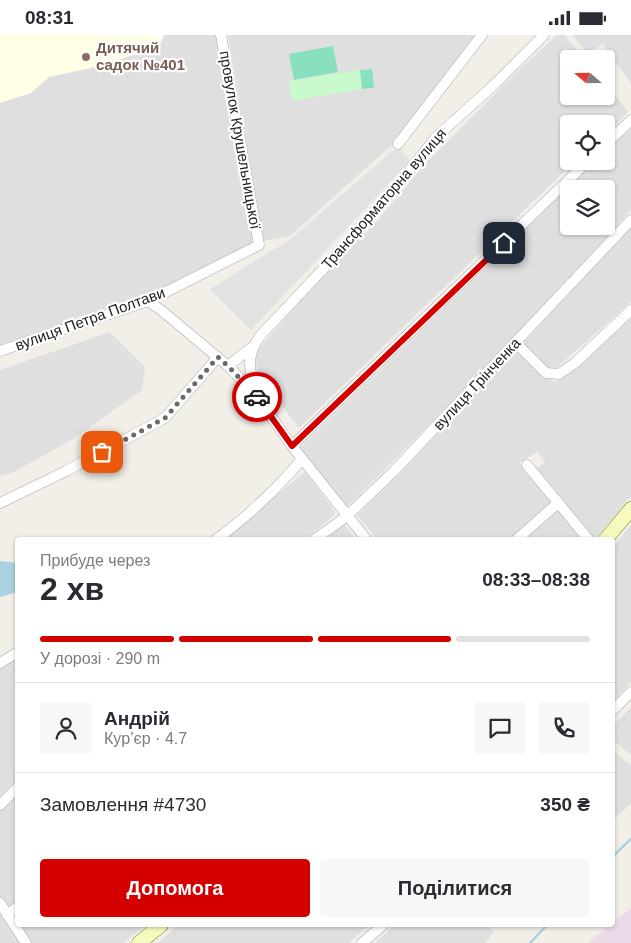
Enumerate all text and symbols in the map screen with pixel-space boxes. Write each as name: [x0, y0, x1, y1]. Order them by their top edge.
text: 08:31: [25, 7, 74, 28]
place label: Дитячий садок №401: [96, 39, 185, 73]
street label: провулок Крушельницької: [216, 49, 265, 231]
north arrow: [560, 50, 615, 105]
map controls: [560, 50, 615, 235]
marker: Дитячий садок №401: [80, 51, 92, 63]
button: locate: [560, 115, 615, 170]
street label: Трансформаторна вулиця: [318, 125, 449, 273]
button: layers: [560, 180, 615, 235]
pin: [483, 222, 525, 264]
icon: home: [490, 229, 518, 257]
street label: вулиця Петра Полтави: [13, 284, 167, 354]
street label: вулиця Грінченка: [430, 334, 524, 433]
courier: [232, 372, 282, 422]
icon: car: [243, 383, 271, 411]
pin: [81, 431, 123, 473]
icon: bag: [88, 438, 116, 466]
text: Прибуде через: [40, 552, 150, 569]
text: 08:33–08:38: [482, 569, 590, 590]
text: 2 хв: [40, 571, 104, 607]
text: У дорозі · 290 m: [40, 650, 160, 667]
button: person: [40, 702, 92, 754]
button: chat: [474, 702, 526, 754]
button: phone: [538, 702, 590, 754]
text: Андрій: [104, 708, 170, 729]
text: Кур’єр · 4.7: [104, 730, 187, 747]
text: Замовлення #4730: [40, 794, 206, 815]
text: 350 ₴: [540, 794, 590, 815]
button: Допомога: [40, 859, 310, 917]
button: Поділитися: [320, 859, 590, 917]

